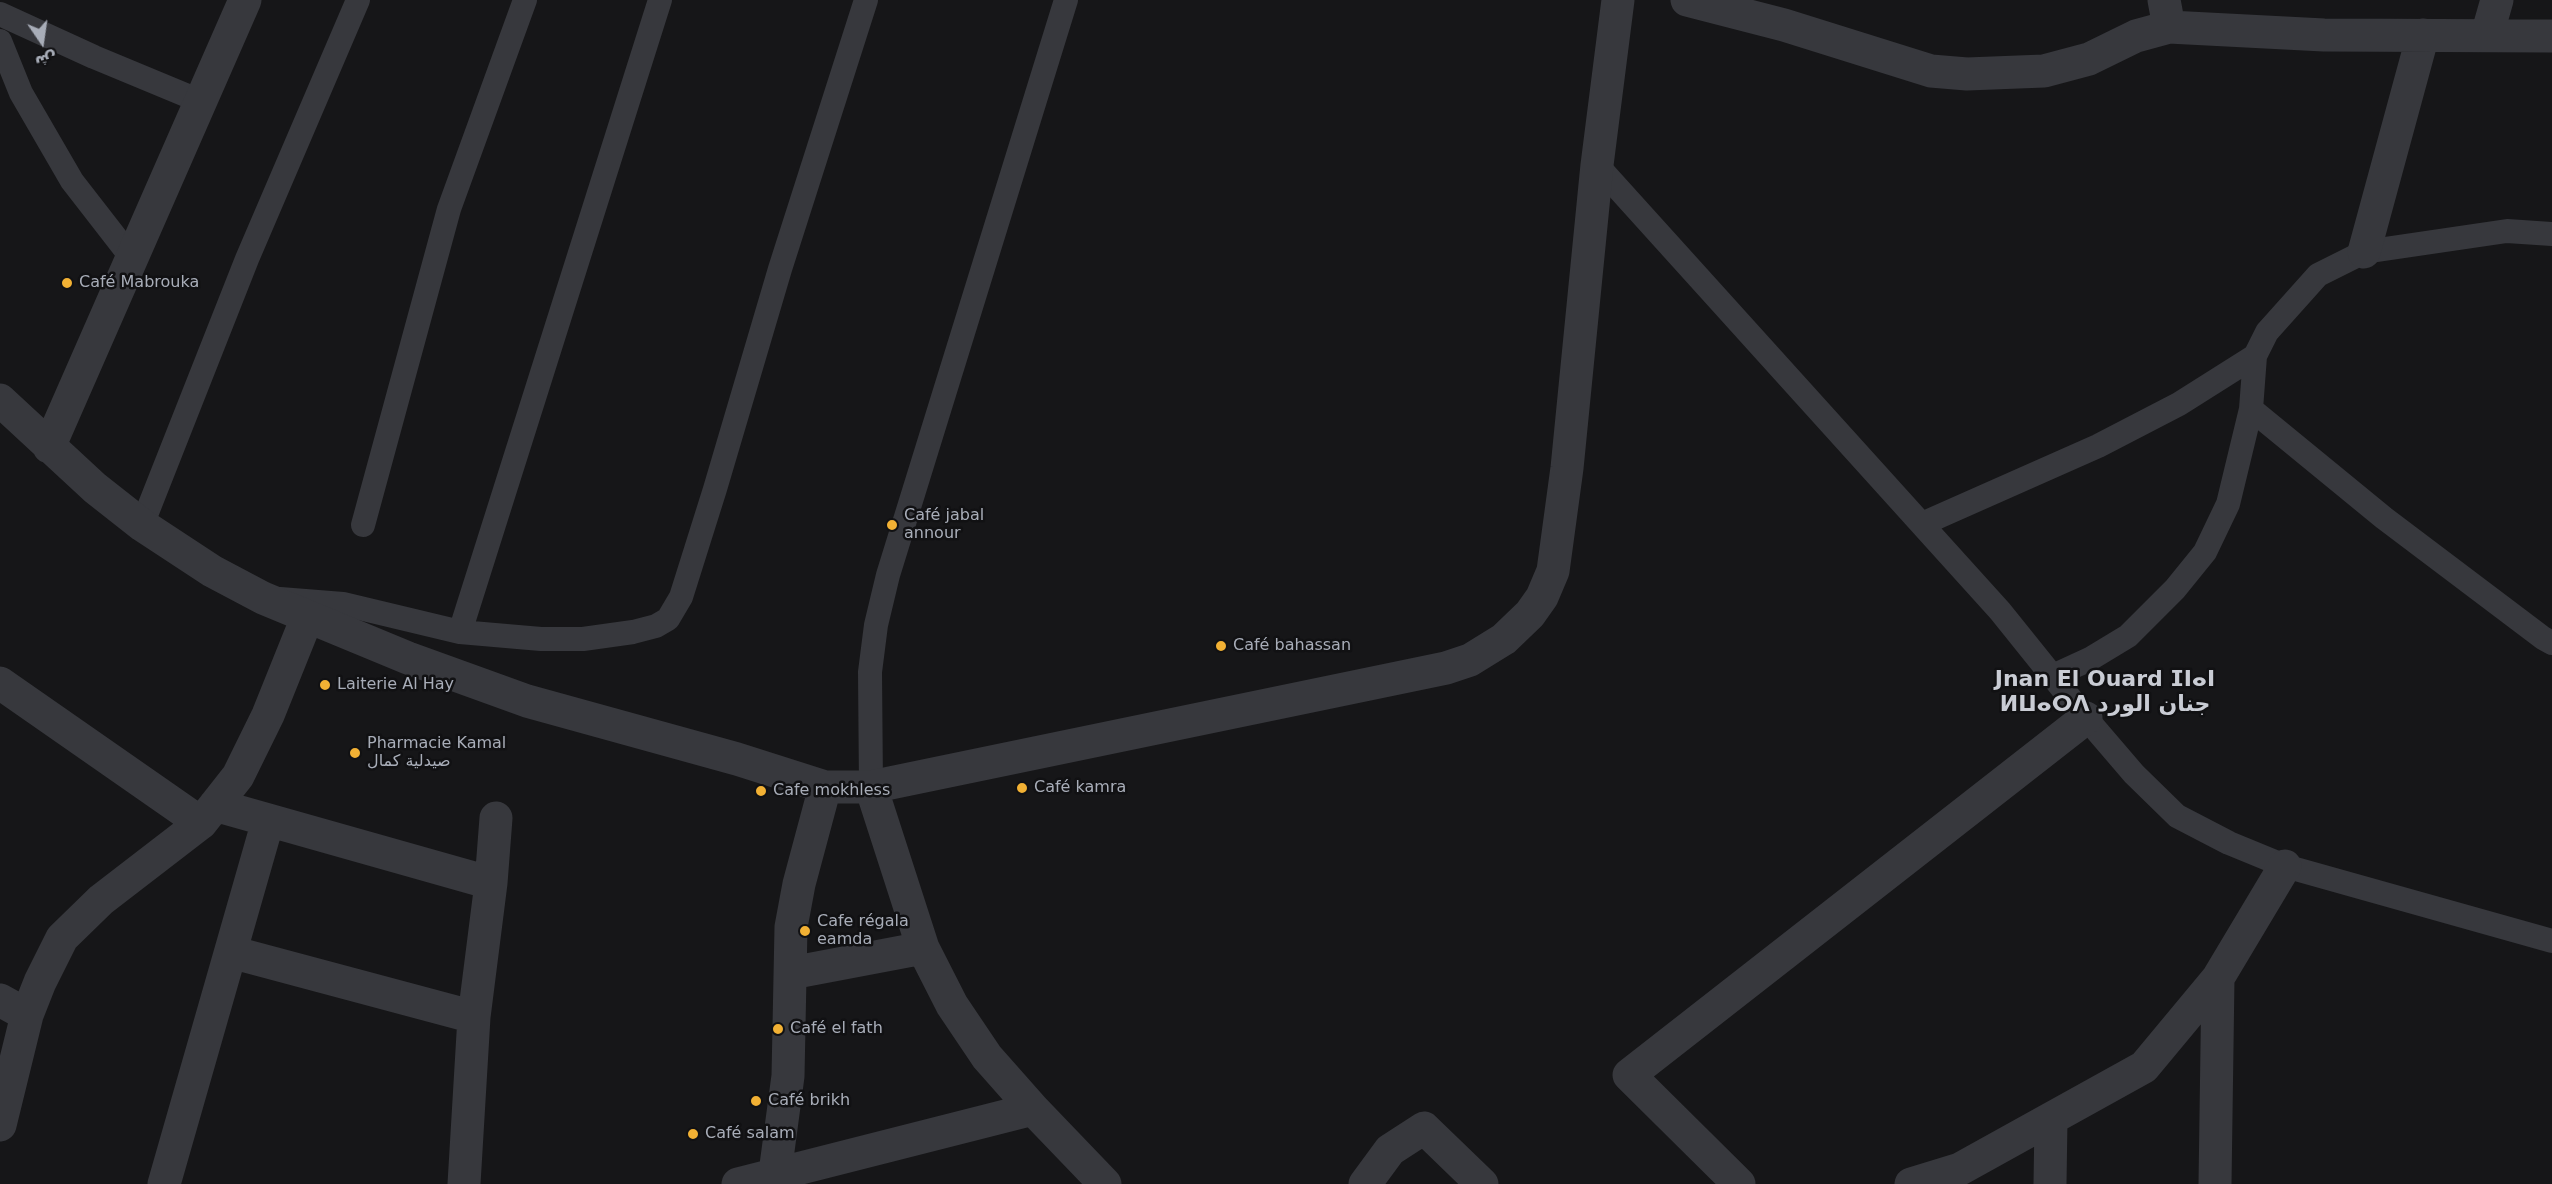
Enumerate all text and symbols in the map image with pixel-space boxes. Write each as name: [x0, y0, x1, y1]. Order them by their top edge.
north arrow: [12, 12, 72, 72]
text: ش: [33, 48, 59, 72]
place label: Café Mabrouka: [79, 273, 199, 293]
marker: Café Mabrouka: [60, 276, 74, 290]
place label: Café jabal annour: [904, 506, 984, 544]
marker: Café jabal annour: [885, 518, 899, 532]
place label: Café bahassan: [1233, 636, 1351, 656]
marker: Café bahassan: [1214, 639, 1228, 653]
district label: Jnan El Ouard ⵊⵏⴰⵏ ⵍⵡⴰⵔⴷ جنان الورد: [1995, 667, 2215, 718]
place label: Laiterie Al Hay: [337, 675, 454, 695]
marker: Laiterie Al Hay: [318, 678, 332, 692]
place label: Pharmacie Kamal صيدلية كمال: [367, 734, 506, 772]
marker: Pharmacie Kamal صيدلية كمال: [348, 746, 362, 760]
place label: Café kamra: [1034, 778, 1126, 798]
place label: Cafe mokhless: [773, 781, 890, 801]
marker: Café kamra: [1015, 781, 1029, 795]
marker: Cafe mokhless: [754, 784, 768, 798]
place label: Cafe régala eamda: [817, 912, 909, 950]
marker: Cafe régala eamda: [798, 924, 812, 938]
place label: Café el fath: [790, 1019, 883, 1039]
marker: Café el fath: [771, 1022, 785, 1036]
place label: Café brikh: [768, 1091, 850, 1111]
marker: Café brikh: [749, 1094, 763, 1108]
place label: Café salam: [705, 1124, 795, 1144]
marker: Café salam: [686, 1127, 700, 1141]

